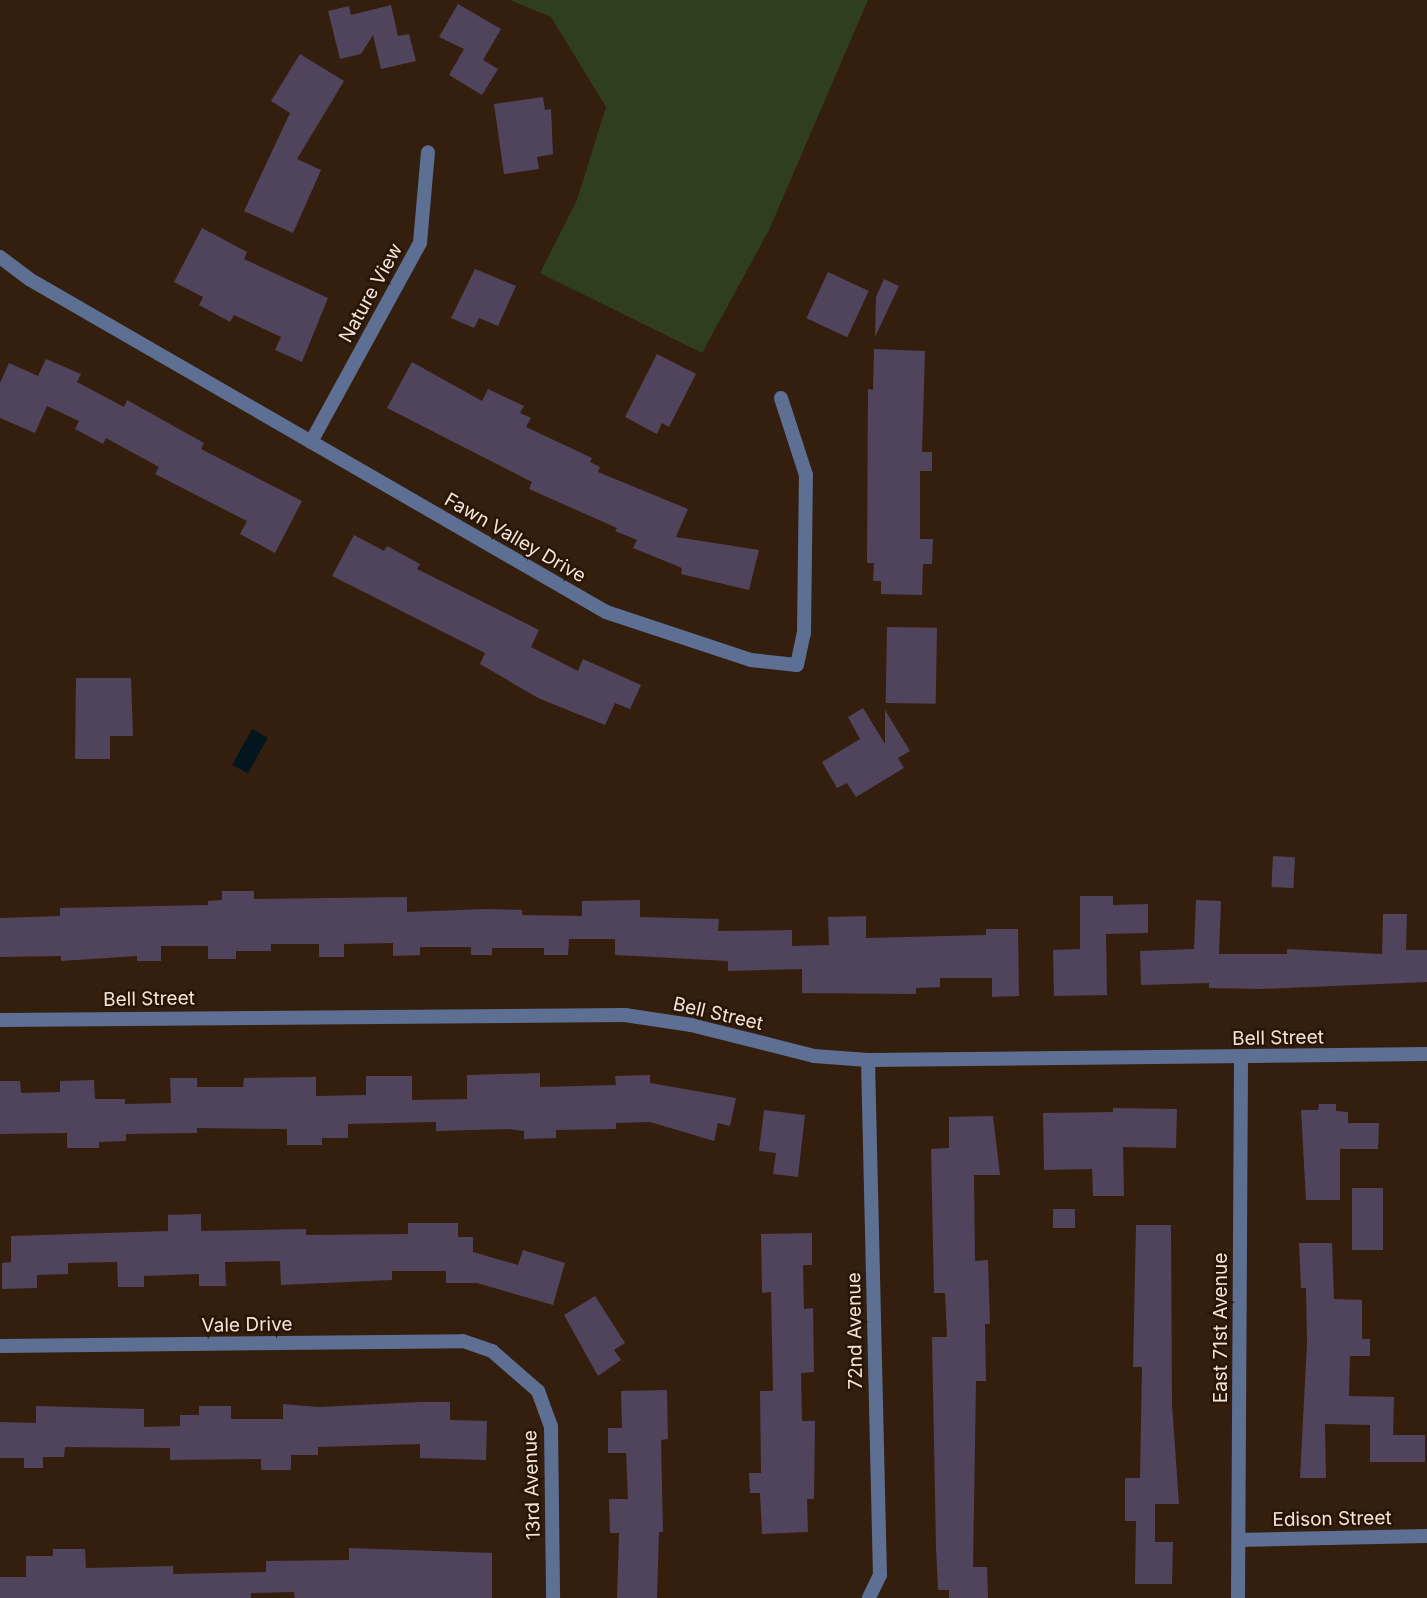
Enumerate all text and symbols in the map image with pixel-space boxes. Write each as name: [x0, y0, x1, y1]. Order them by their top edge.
street label: Nature View: [334, 240, 408, 346]
street label: Fawn Valley Drive: [440, 488, 590, 588]
street label: Bell Street: [103, 987, 195, 1011]
street label: Bell Street: [671, 993, 765, 1035]
street label: Bell Street: [1232, 1026, 1324, 1050]
street label: East 71st Avenue: [1210, 1253, 1232, 1403]
street label: 72nd Avenue: [843, 1272, 867, 1390]
street label: Vale Drive: [201, 1313, 293, 1337]
street label: 13rd Avenue: [519, 1430, 545, 1540]
street label: Edison Street: [1272, 1507, 1392, 1531]

